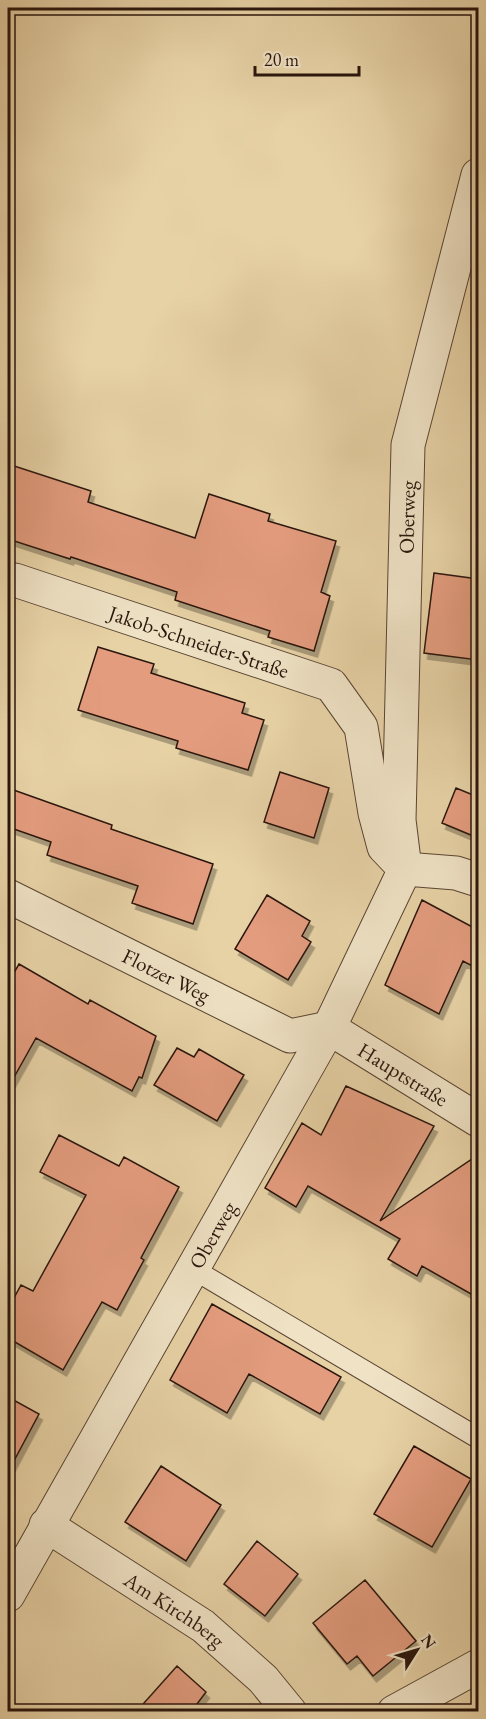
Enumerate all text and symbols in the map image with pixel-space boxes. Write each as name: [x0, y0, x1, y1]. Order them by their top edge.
scale bar: [255, 39, 358, 77]
text: 20 m: [264, 48, 299, 71]
street label: Oberweg: [392, 479, 421, 554]
street label: Jakob-Schneider-Straße: [104, 598, 293, 684]
street label: Flotzer Weg: [118, 942, 216, 1008]
street label: Hauptstraße: [353, 1036, 454, 1112]
street label: Oberweg: [182, 1195, 242, 1273]
street label: Am Kirchberg: [119, 1565, 232, 1654]
north arrow: [387, 1620, 447, 1680]
text: N: [416, 1630, 441, 1653]

